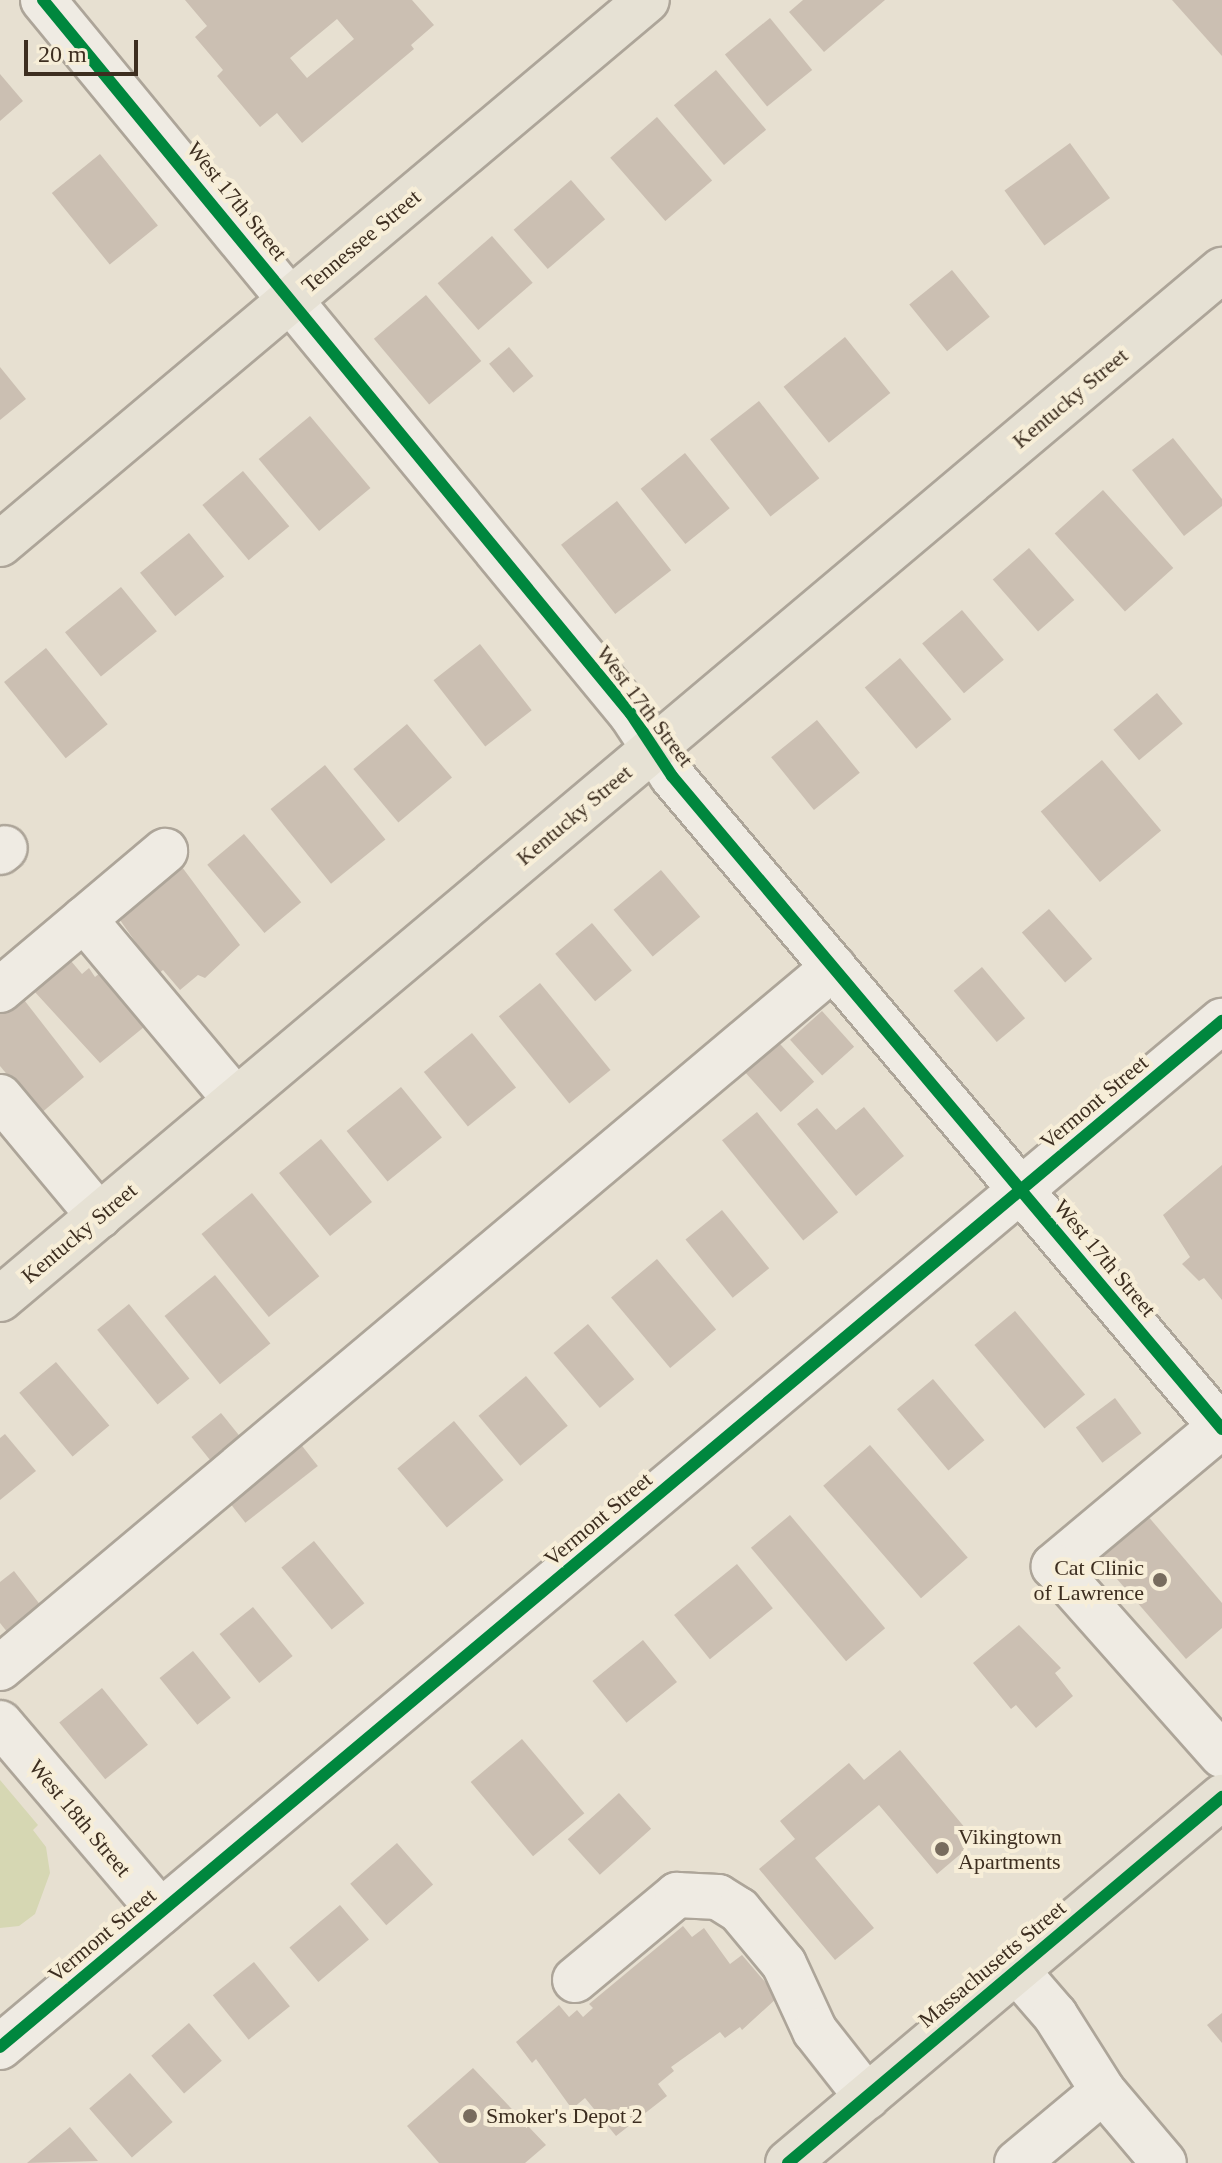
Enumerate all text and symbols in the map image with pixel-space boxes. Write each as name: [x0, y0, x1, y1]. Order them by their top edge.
scale bar: [28, 24, 142, 74]
text: 20 m: [38, 41, 87, 67]
street label: West 17th Street: [181, 136, 293, 266]
street label: Tennessee Street: [296, 184, 426, 298]
street label: Kentucky Street: [1007, 342, 1133, 454]
street label: West 17th Street: [591, 640, 699, 772]
street label: Kentucky Street: [511, 759, 637, 871]
street label: Vermont Street: [1035, 1049, 1153, 1155]
street label: Kentucky Street: [16, 1177, 142, 1289]
street label: West 17th Street: [1048, 1194, 1162, 1322]
street label: Vermont Street: [539, 1466, 657, 1572]
place label: Cat Clinic of Lawrence: [1033, 1554, 1144, 1606]
marker: Cat Clinic of Lawrence: [1151, 1571, 1169, 1589]
street label: West 18th Street: [23, 1754, 137, 1882]
place label: Vikingtown Apartments: [958, 1823, 1062, 1874]
marker: Vikingtown Apartments: [933, 1840, 951, 1858]
street label: Vermont Street: [43, 1882, 161, 1988]
street label: Massachusetts Street: [913, 1895, 1071, 2033]
place label: Smoker's Depot 2: [486, 2103, 643, 2129]
marker: Smoker's Depot 2: [461, 2107, 479, 2125]

